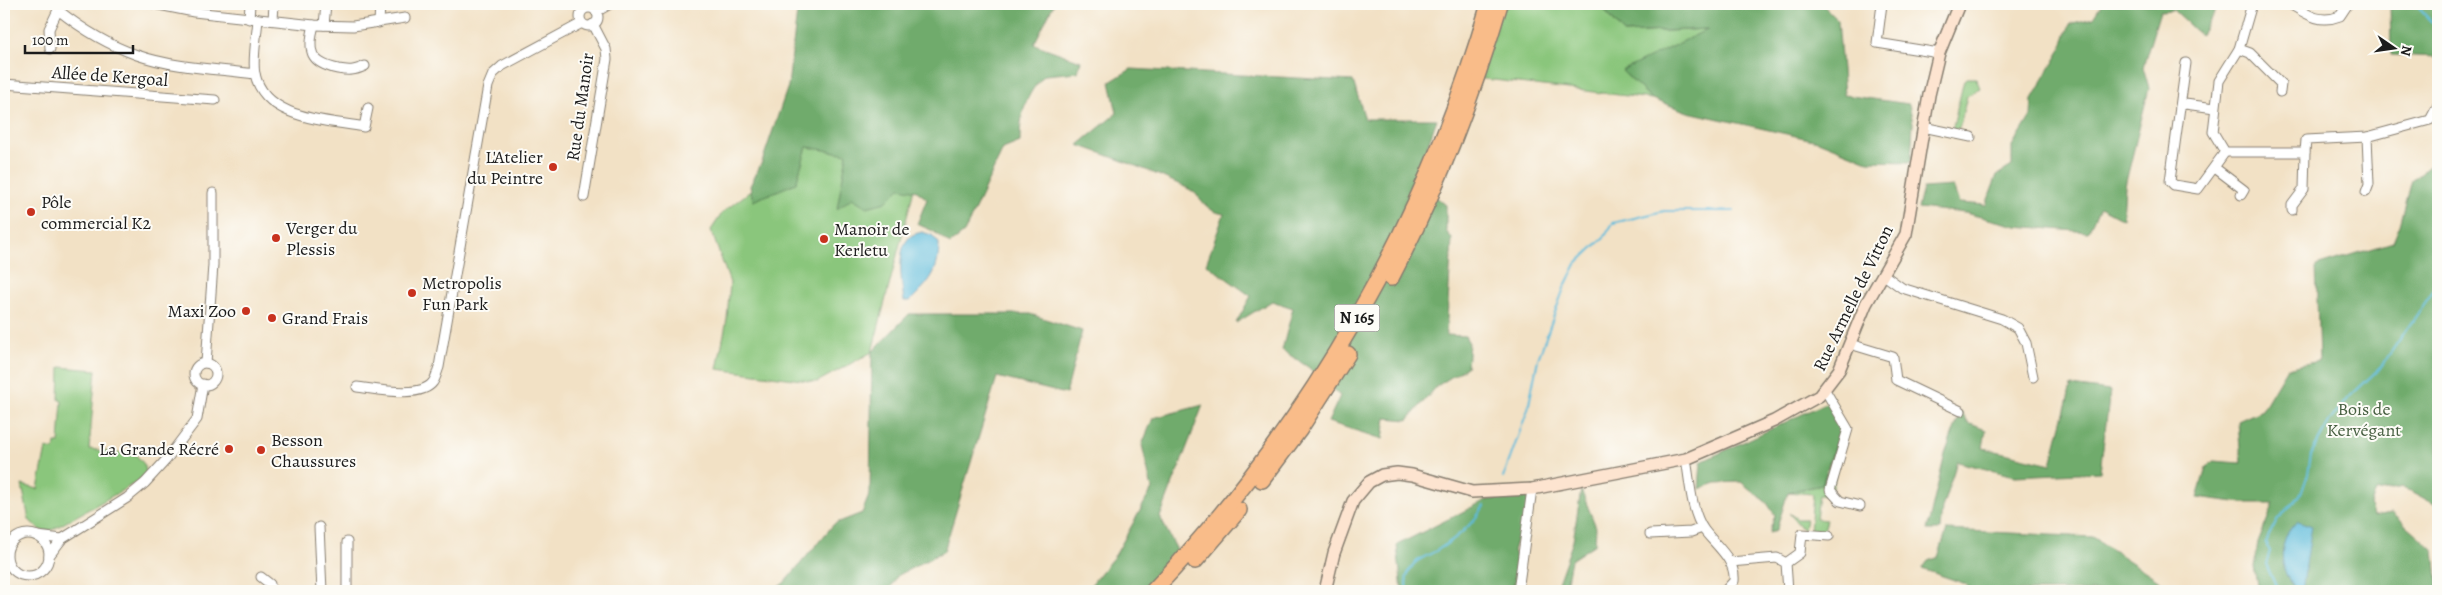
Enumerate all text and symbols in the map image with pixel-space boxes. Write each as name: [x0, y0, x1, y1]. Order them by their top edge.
scale bar: [25, 22, 132, 54]
north arrow: [2370, 22, 2420, 72]
text: 100 m: [32, 30, 69, 50]
text: N: [2396, 44, 2417, 58]
street label: Rue du Manoir: [561, 51, 599, 163]
street label: Allée de Kergoal: [50, 60, 170, 92]
place label: L'Atelier du Peintre: [467, 145, 543, 190]
marker: L'Atelier du Peintre: [547, 161, 559, 173]
place label: Pôle commercial K2: [41, 190, 151, 235]
marker: Pôle commercial K2: [25, 206, 37, 218]
place label: Verger du Plessis: [285, 216, 358, 261]
place label: Manoir de Kerletu: [834, 217, 910, 262]
street label: Rue Armelle de Vitton: [1807, 221, 1899, 375]
marker: Verger du Plessis: [270, 232, 282, 244]
marker: Manoir de Kerletu: [818, 233, 830, 245]
place label: Metropolis Fun Park: [422, 271, 502, 316]
marker: Metropolis Fun Park: [406, 287, 418, 299]
place label: Maxi Zoo: [168, 299, 236, 323]
road number: N 165: [1334, 304, 1380, 332]
marker: Maxi Zoo: [240, 305, 252, 317]
place label: Grand Frais: [282, 306, 368, 330]
marker: Grand Frais: [266, 312, 278, 324]
park label: Bois de Kervégant: [2327, 397, 2401, 442]
place label: Besson Chaussures: [271, 428, 356, 473]
place label: La Grande Récré: [99, 437, 219, 461]
marker: La Grande Récré: [223, 443, 235, 455]
marker: Besson Chaussures: [255, 444, 267, 456]

